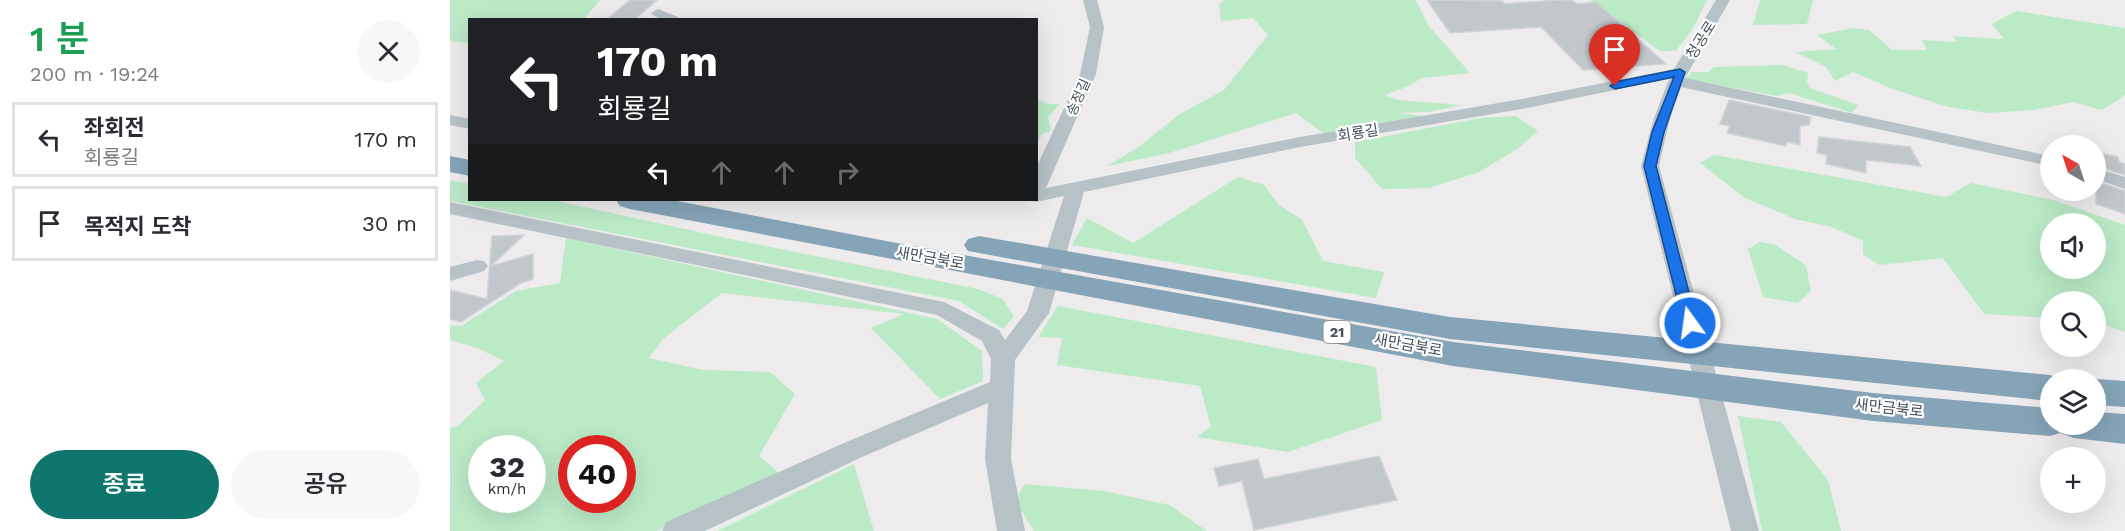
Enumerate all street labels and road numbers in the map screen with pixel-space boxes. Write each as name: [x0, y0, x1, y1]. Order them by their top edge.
street label: 청공로: [1682, 18, 1720, 62]
street label: 송정길: [1063, 76, 1093, 118]
street label: 회룡길: [1336, 121, 1380, 145]
street label: 새만금북로: [894, 243, 966, 273]
road number: 21: [1324, 321, 1350, 343]
street label: 새만금북로: [1372, 330, 1444, 360]
street label: 새만금북로: [1854, 395, 1924, 421]

